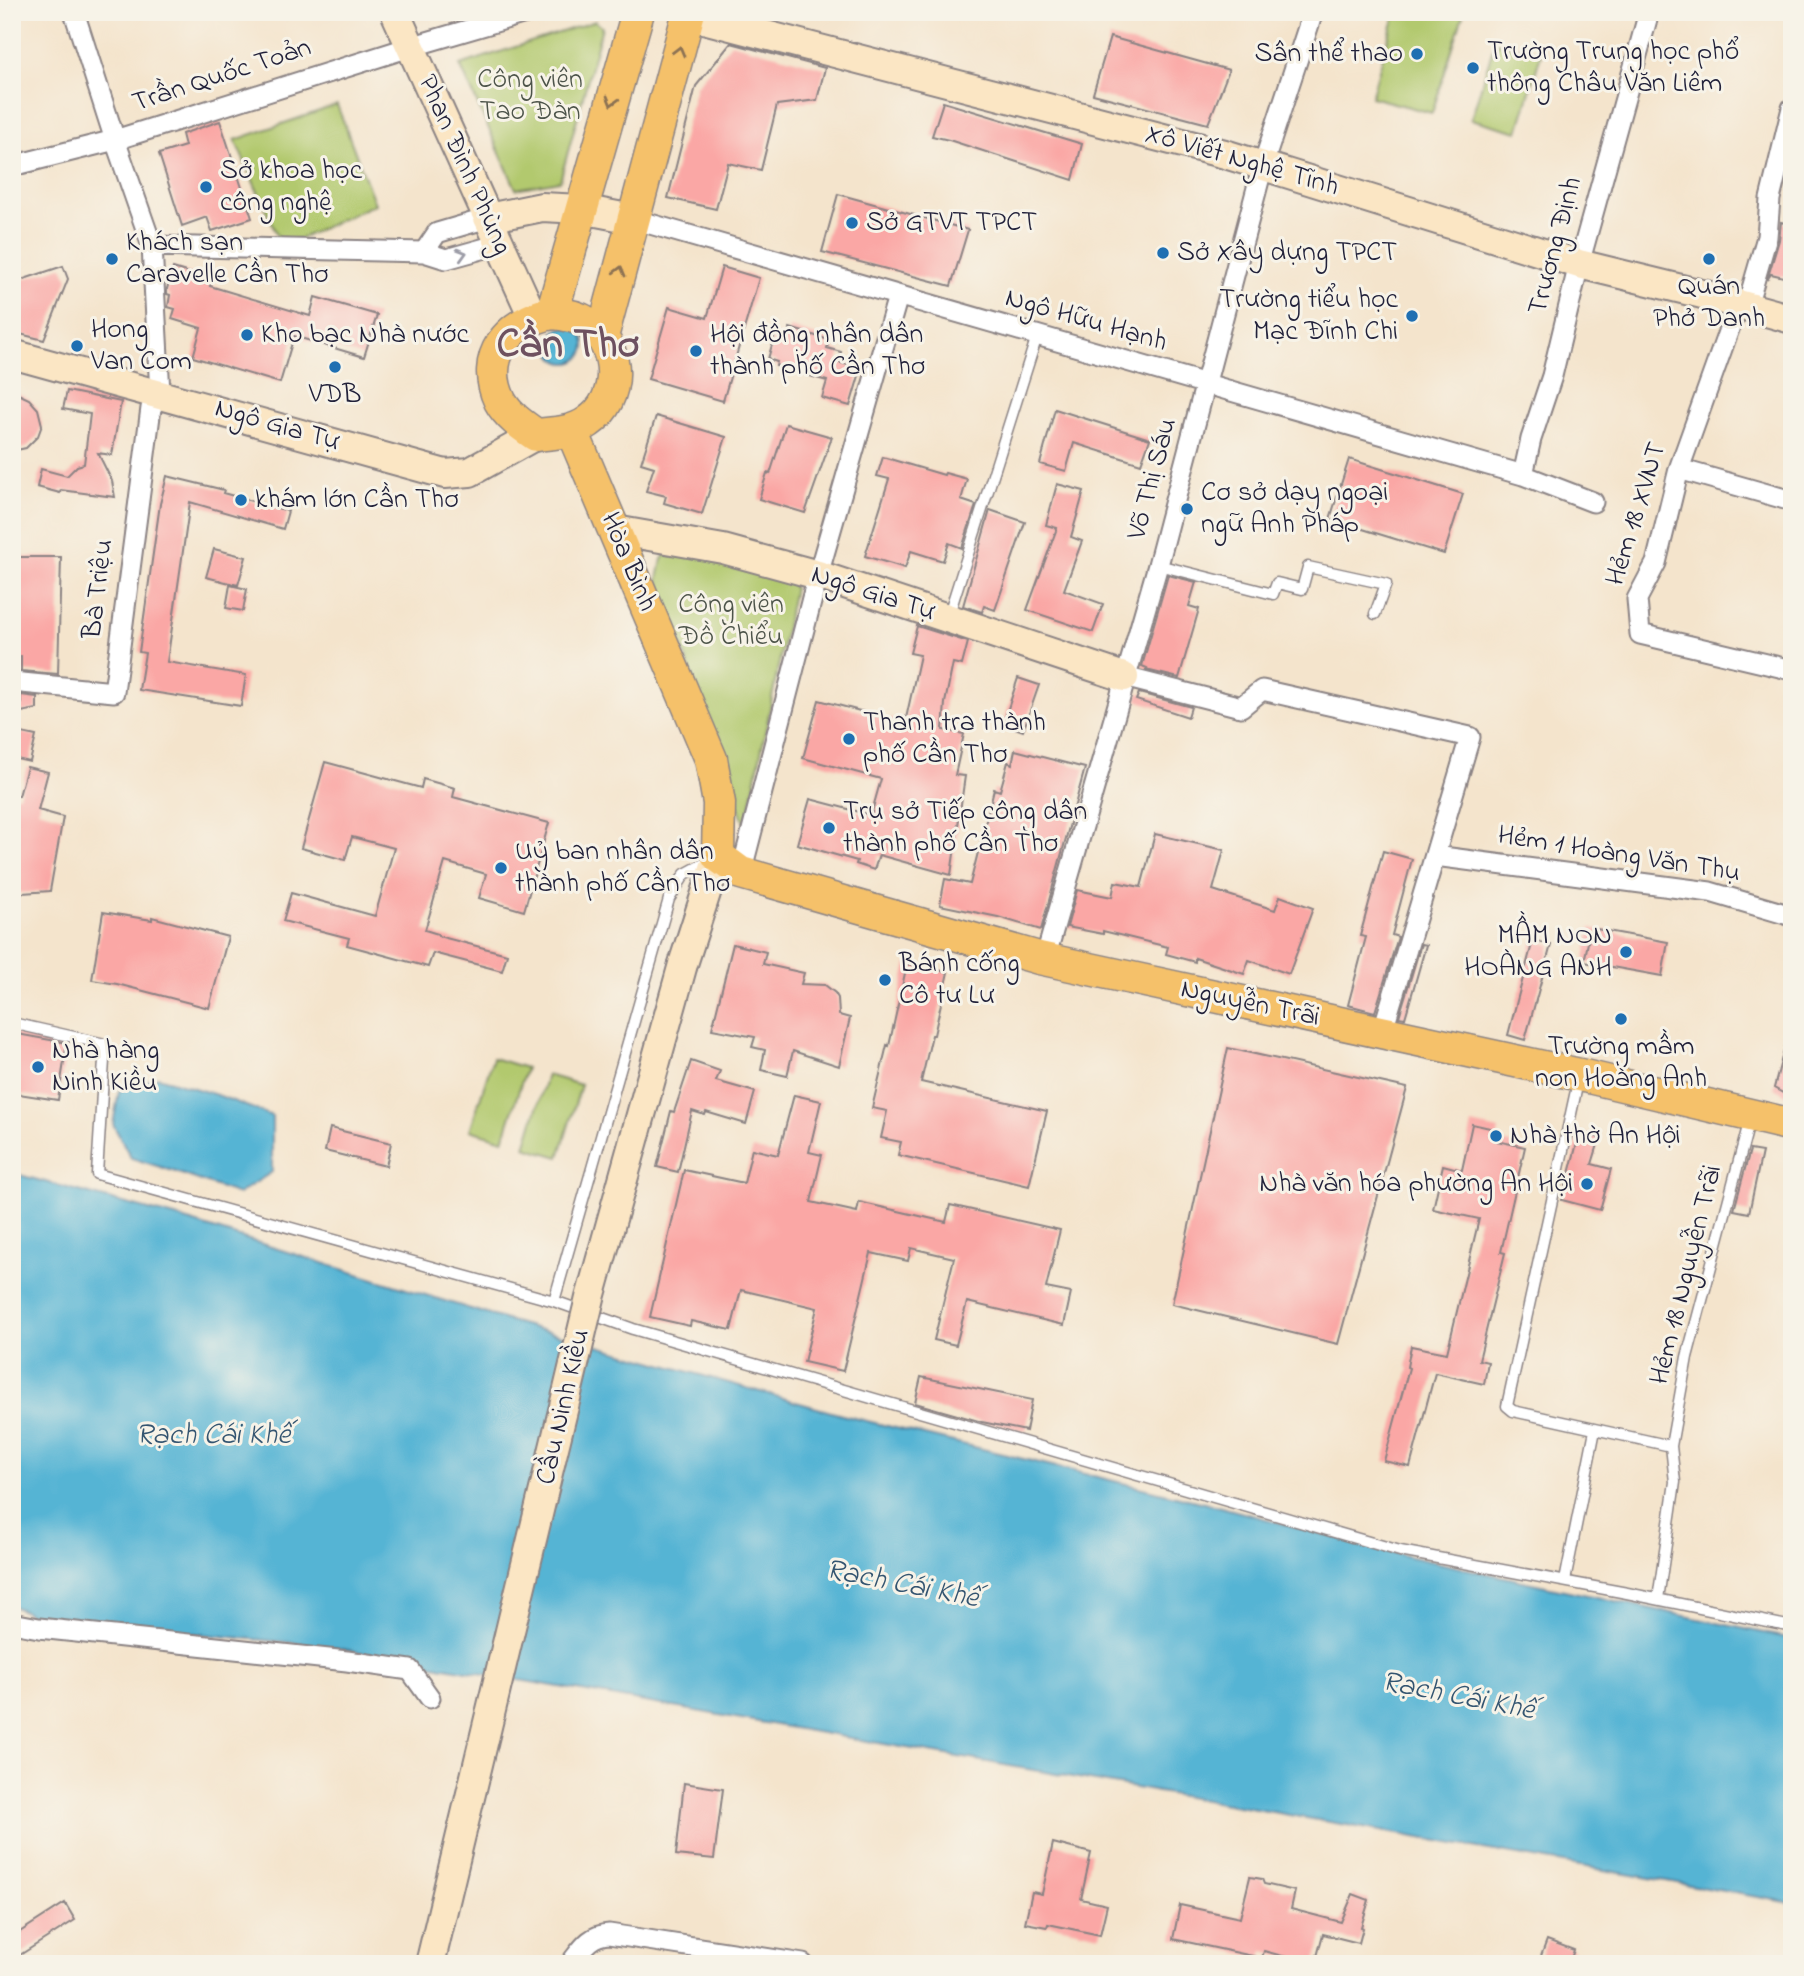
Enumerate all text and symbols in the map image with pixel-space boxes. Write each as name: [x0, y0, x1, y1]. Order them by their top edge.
street label: Trần Quốc Toản: [127, 28, 317, 124]
place label: Trường Trung học phổ thông Châu Văn Liêm: [1487, 32, 1739, 105]
place label: Sân thể thao: [1254, 34, 1403, 75]
one-way arrow: [670, 45, 685, 57]
marker: Sân thể thao: [1409, 46, 1425, 62]
park label: Công viên Tao Đàn: [477, 60, 583, 133]
marker: Trường Trung học phổ thông Châu Văn Liêm: [1465, 60, 1481, 76]
street label: Phan Đình Phùng: [406, 68, 522, 262]
one-way arrow: [606, 95, 620, 107]
street label: Xô Viết Nghệ Tĩnh: [1140, 114, 1344, 208]
place label: Sở khoa học công nghệ: [220, 151, 363, 224]
street label: Trương Định: [1518, 172, 1594, 320]
marker: Sở khoa học công nghệ: [198, 179, 214, 195]
place label: Sở GTVT TPCT: [866, 203, 1037, 244]
marker: Sở GTVT TPCT: [844, 215, 860, 231]
place label: Khách sạn Caravelle Cần Thơ: [126, 223, 329, 296]
place label: Sở Xây dựng TPCT: [1177, 233, 1397, 274]
marker: Sở Xây dựng TPCT: [1155, 245, 1171, 261]
one-way arrow: [456, 248, 468, 263]
marker: Khách sạn Caravelle Cần Thơ: [104, 251, 120, 267]
marker: Quán Phở Danh: [1701, 251, 1717, 267]
one-way arrow: [611, 265, 626, 277]
place label: Quán Phở Danh: [1653, 267, 1765, 340]
street label: Ngô Hữu Hạnh: [1000, 278, 1172, 364]
place label: Trường tiểu học Mạc Đĩnh Chi: [1219, 280, 1399, 353]
marker: Trường tiểu học Mạc Đĩnh Chi: [1404, 308, 1420, 324]
place label: Hong Van Com: [90, 310, 192, 383]
place label: Kho bạc Nhà nước: [261, 315, 469, 356]
district label: Cần Thơ: [497, 315, 640, 376]
place label: Hội đồng nhân dân thành phố Cần Thơ: [710, 315, 925, 388]
marker: Kho bạc Nhà nước: [239, 327, 255, 343]
marker: Hong Van Com: [69, 338, 85, 354]
marker: Hội đồng nhân dân thành phố Cần Thơ: [688, 343, 704, 359]
marker: VDB: [327, 359, 343, 375]
place label: VDB: [308, 375, 361, 416]
street label: Ngô Gia Tự: [210, 389, 344, 463]
street label: Võ Thị Sáu: [1117, 414, 1189, 545]
street label: Hẻm 18 XVNT: [1596, 437, 1678, 591]
place label: Cơ sở dạy ngoại ngữ Anh Pháp: [1201, 473, 1388, 546]
place label: khám lớn Cần Thơ: [255, 480, 459, 521]
marker: khám lớn Cần Thơ: [233, 492, 249, 508]
marker: Cơ sở dạy ngoại ngữ Anh Pháp: [1179, 501, 1195, 517]
street label: Hòa Bình: [589, 506, 667, 618]
street label: Bà Triệu: [72, 537, 125, 642]
street label: Ngô Gia Tự: [806, 555, 940, 633]
park label: Công viên Đồ Chiểu: [678, 585, 784, 658]
place label: Thanh tra thành phố Cần Thơ: [863, 703, 1046, 776]
marker: Thanh tra thành phố Cần Thơ: [841, 731, 857, 747]
place label: Trụ sở Tiếp công dân thành phố Cần Thơ: [843, 792, 1087, 865]
street label: Hẻm 1 Hoàng Văn Thụ: [1495, 816, 1743, 894]
marker: Trụ sở Tiếp công dân thành phố Cần Thơ: [821, 820, 837, 836]
place label: Uỷ ban nhân dân thành phố Cần Thơ: [515, 832, 730, 905]
marker: Uỷ ban nhân dân thành phố Cần Thơ: [493, 860, 509, 876]
place label: MẦM NON HOÀNG ANH: [1464, 911, 1612, 989]
place label: Bánh cống Cô tư Lư: [898, 944, 1020, 1017]
marker: MẦM NON HOÀNG ANH: [1618, 944, 1634, 960]
street label: Nguyễn Trãi: [1177, 969, 1323, 1039]
marker: Bánh cống Cô tư Lư: [877, 972, 893, 988]
marker: Trường mầm non Hoàng Anh: [1613, 1011, 1629, 1027]
place label: Trường mầm non Hoàng Anh: [1535, 1027, 1707, 1100]
place label: Nhà hàng Ninh Kiều: [52, 1031, 159, 1104]
marker: Nhà hàng Ninh Kiều: [30, 1059, 46, 1075]
place label: Nhà thờ An Hội: [1510, 1116, 1681, 1157]
marker: Nhà thờ An Hội: [1488, 1128, 1504, 1144]
street label: Hẻm 18 Nguyễn Trãi: [1640, 1161, 1734, 1389]
place label: Nhà văn hóa phường An Hội: [1259, 1164, 1573, 1205]
marker: Nhà văn hóa phường An Hội: [1579, 1176, 1595, 1192]
street label: Cầu Ninh Kiều: [526, 1325, 602, 1489]
water label: Rạch Cái Khế: [136, 1414, 299, 1458]
water label: Rạch Cái Khế: [822, 1549, 991, 1623]
water label: Rạch Cái Khế: [1378, 1661, 1547, 1735]

